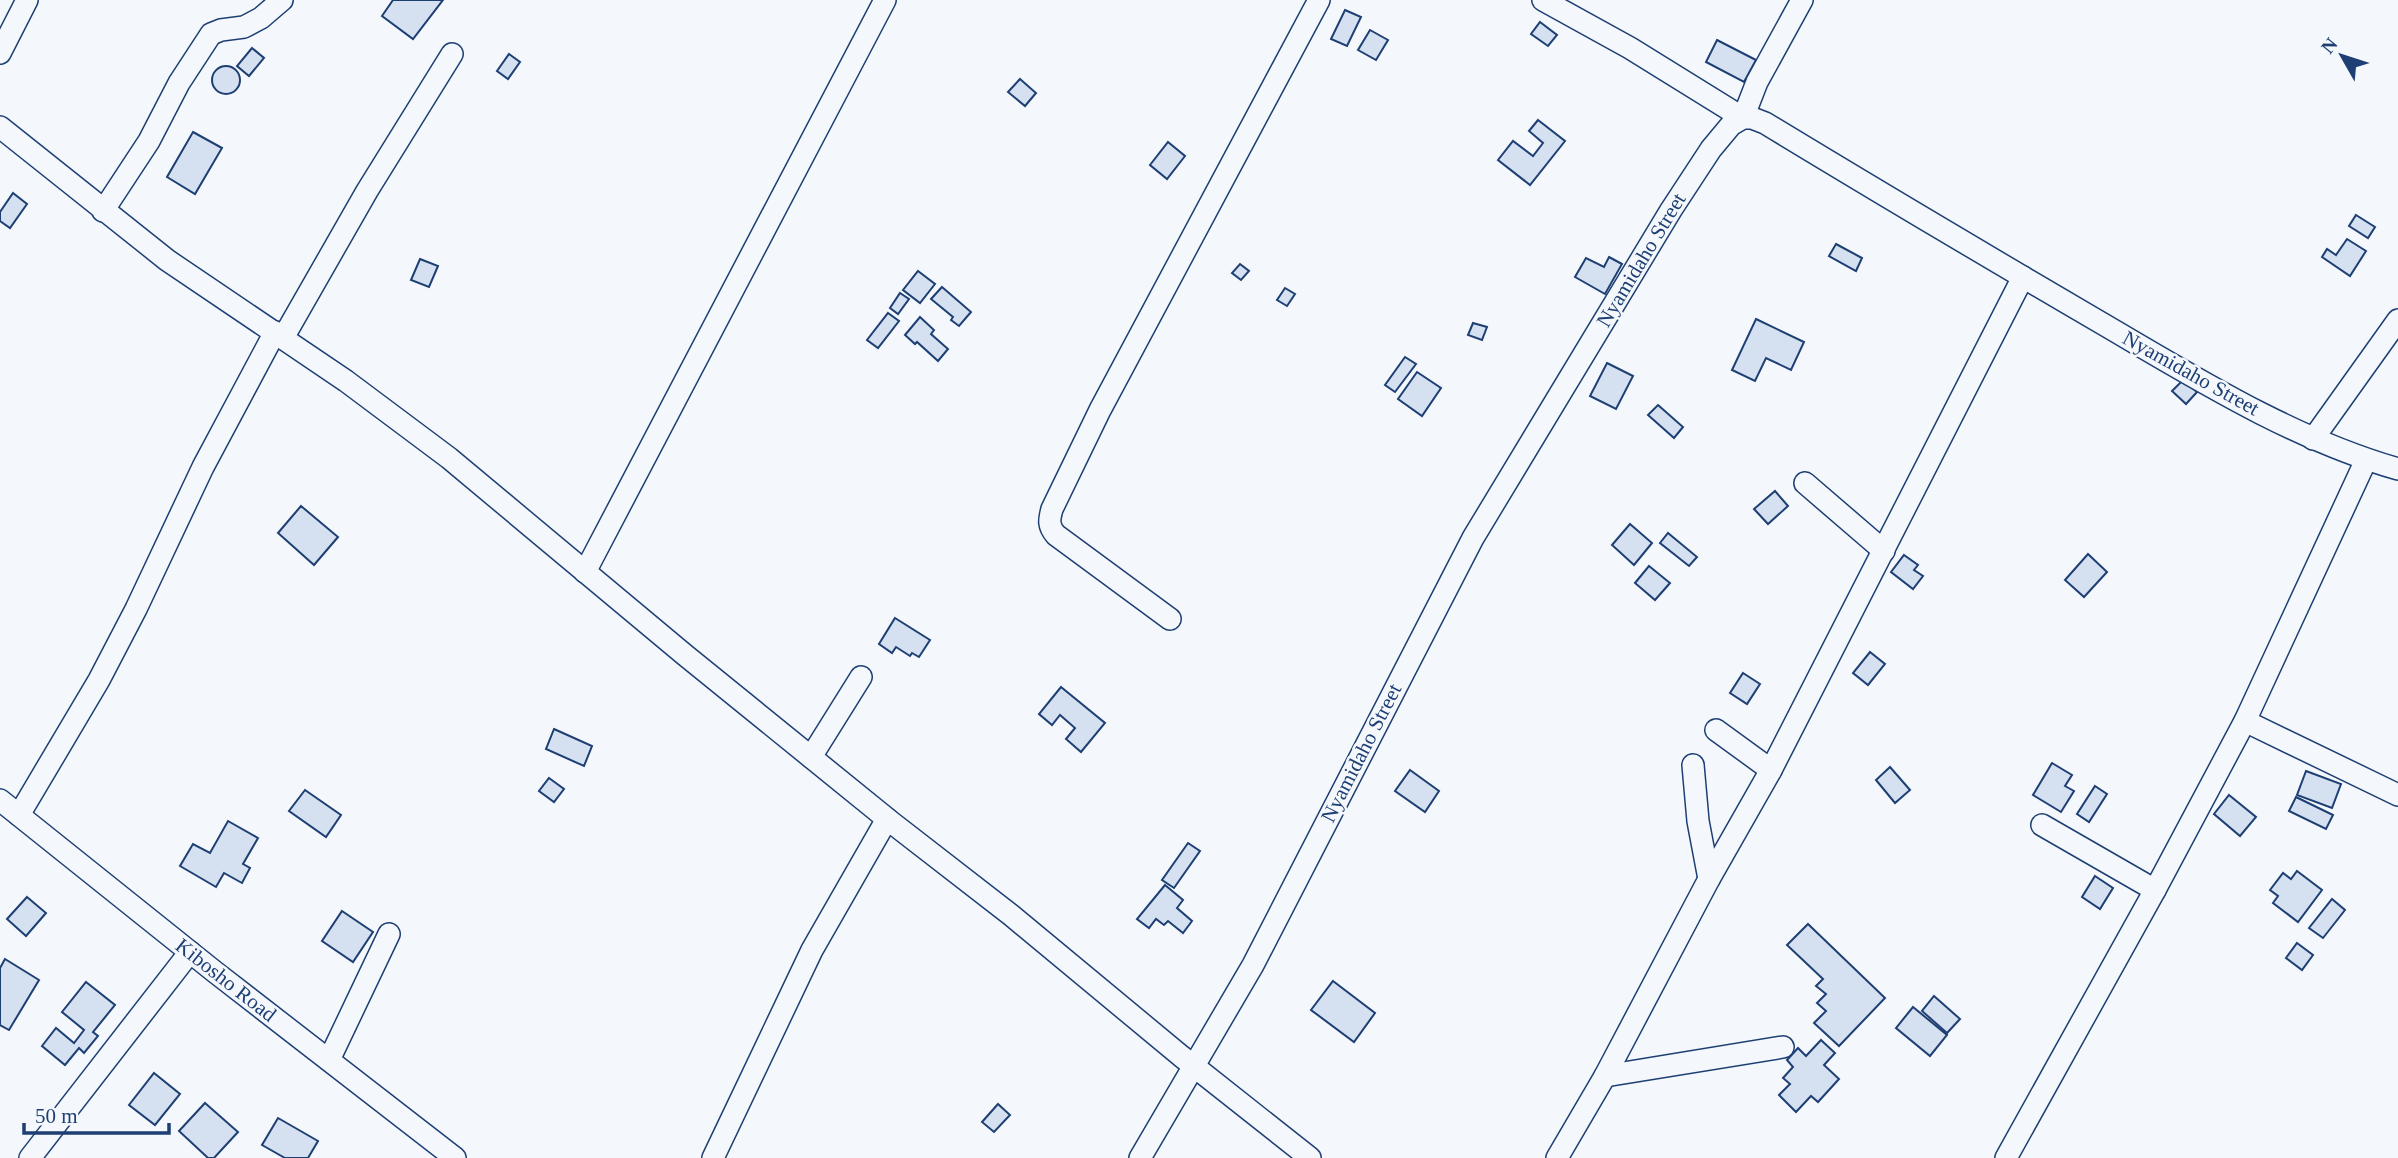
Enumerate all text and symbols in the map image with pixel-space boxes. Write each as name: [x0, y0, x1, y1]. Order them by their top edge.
north arrow: [2307, 21, 2377, 91]
text: N: [2317, 33, 2342, 58]
street label: Nyamidaho Street: [1592, 188, 1691, 331]
street label: Nyamidaho Street: [2119, 326, 2264, 420]
street label: Nyamidaho Street: [1316, 680, 1406, 826]
street label: Kibosho Road: [171, 933, 281, 1027]
scale bar: [24, 1092, 170, 1136]
text: 50 m: [35, 1104, 78, 1128]

